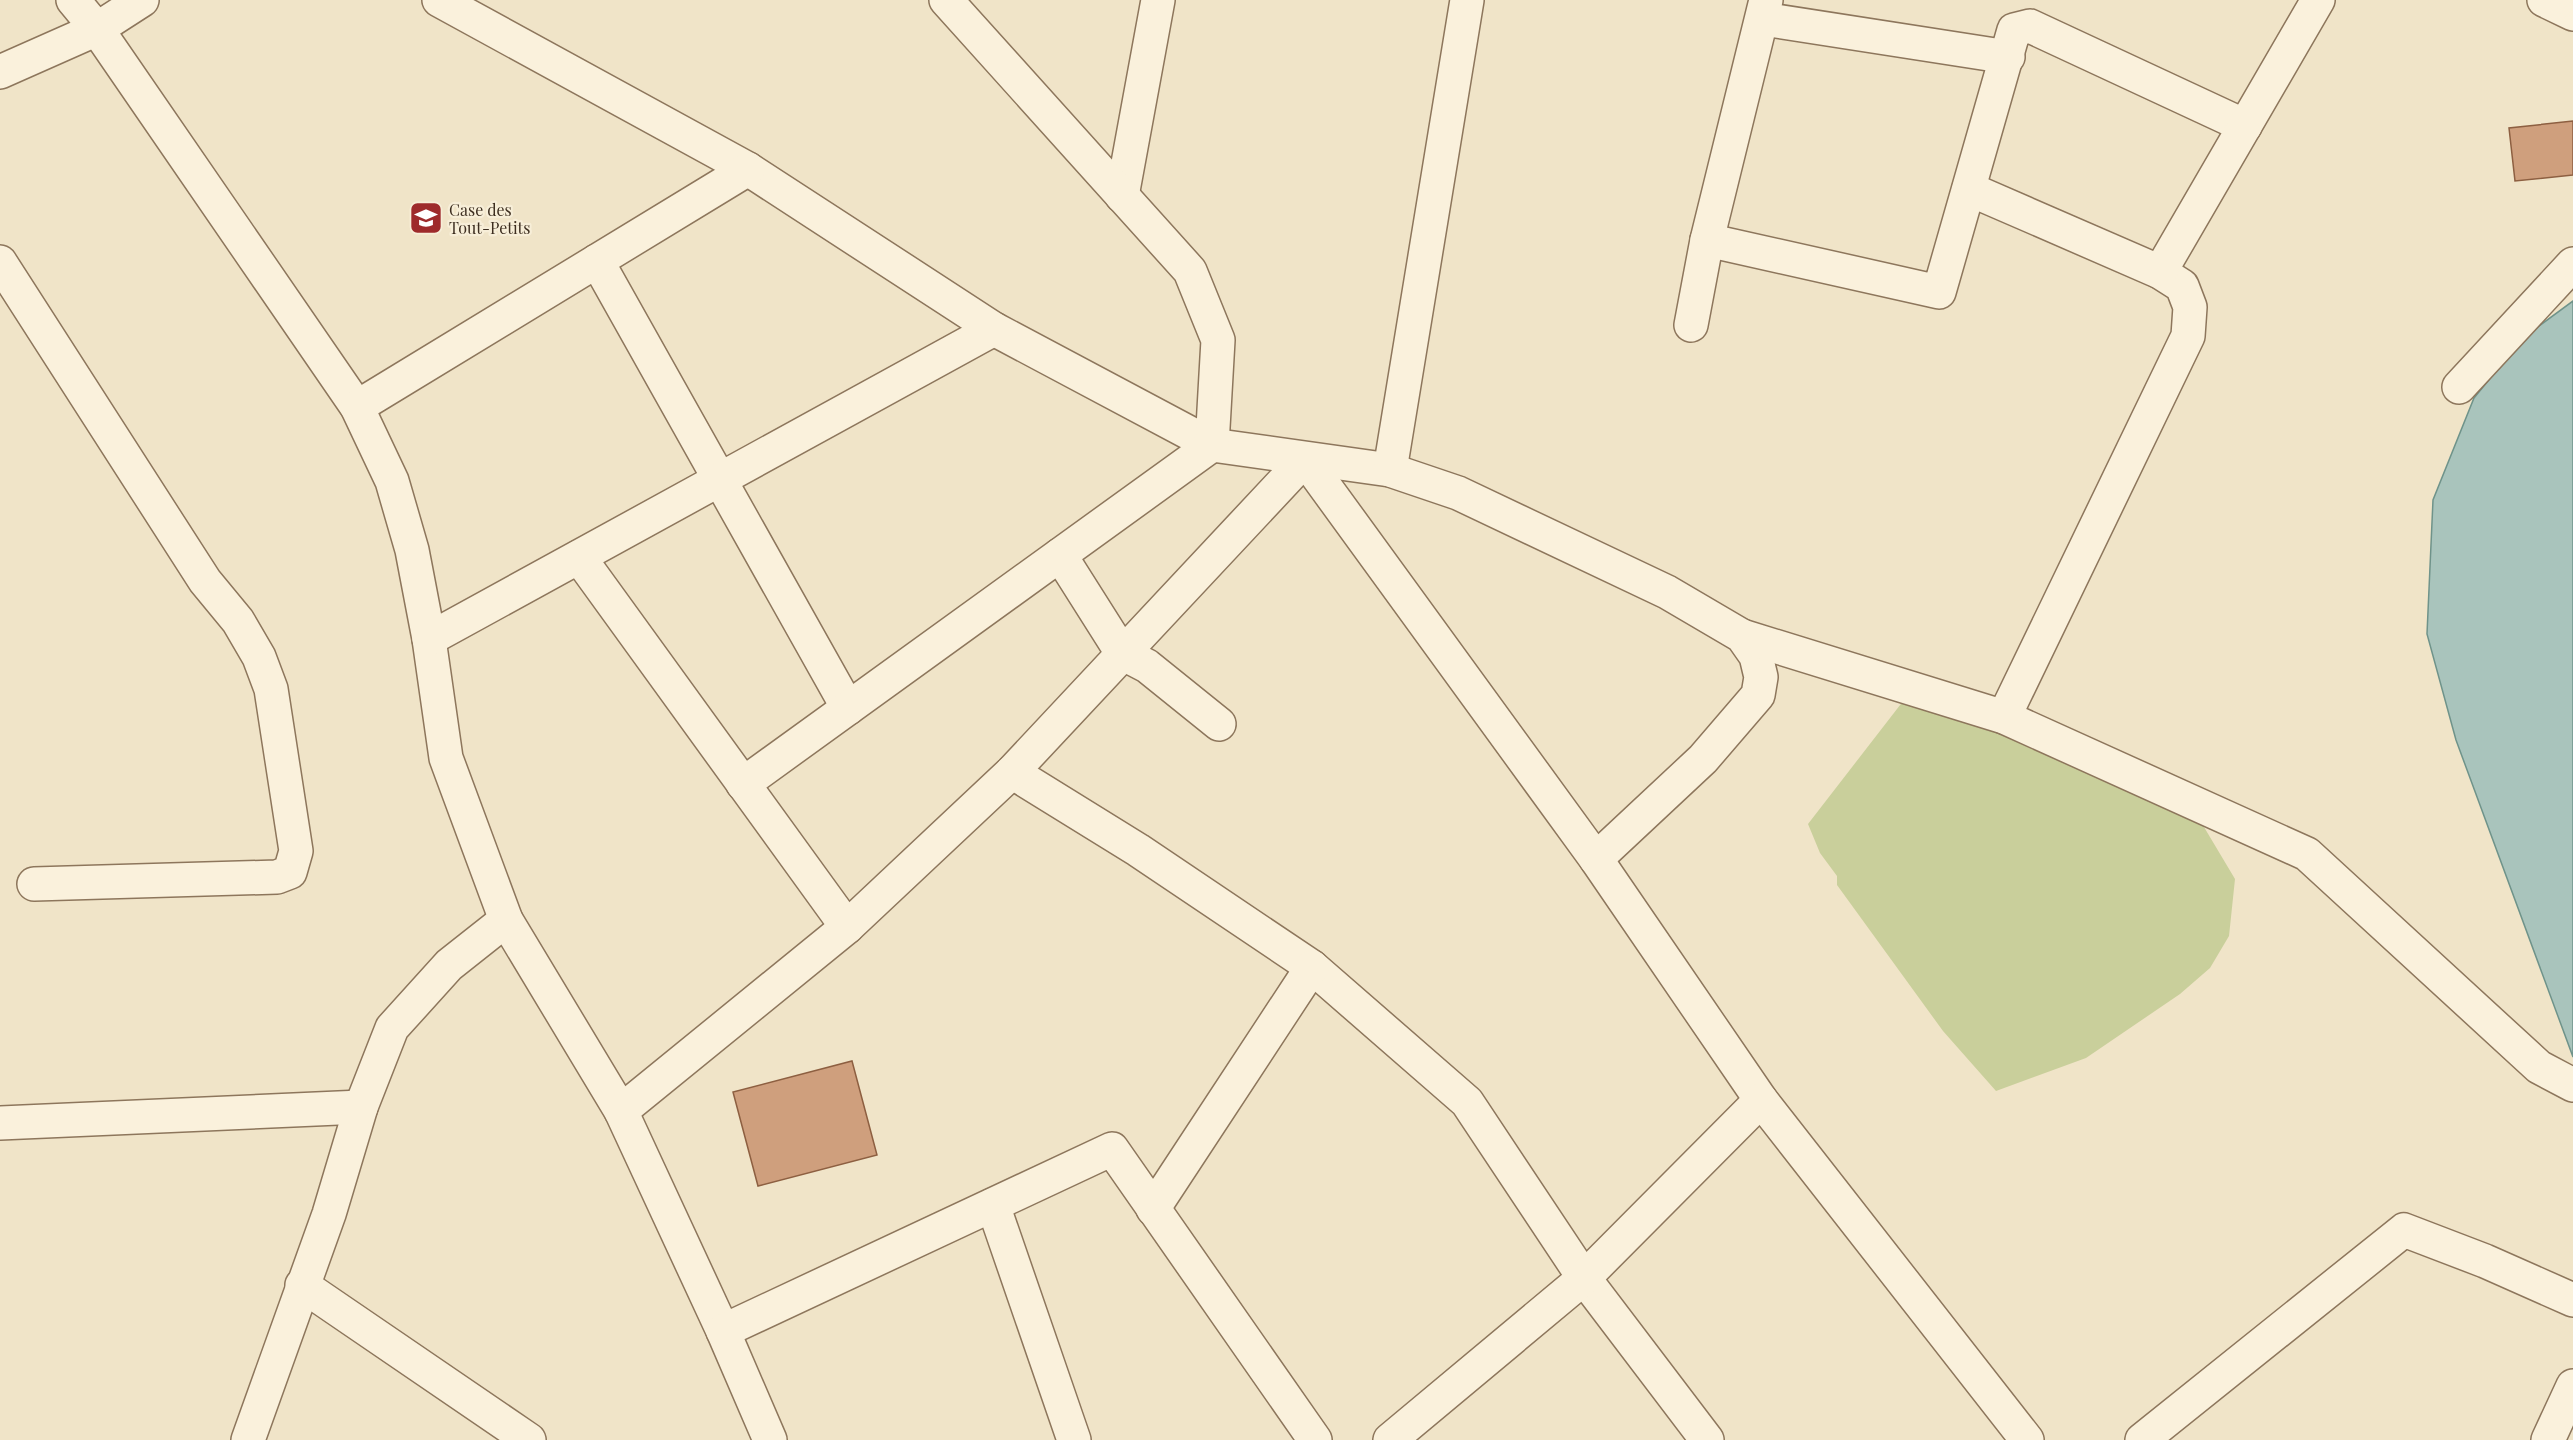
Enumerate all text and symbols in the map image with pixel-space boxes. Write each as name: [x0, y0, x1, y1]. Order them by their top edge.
place label: Case des Tout-Petits: [449, 199, 530, 238]
school or university icon: Case des Tout-Petits: [408, 200, 444, 236]

